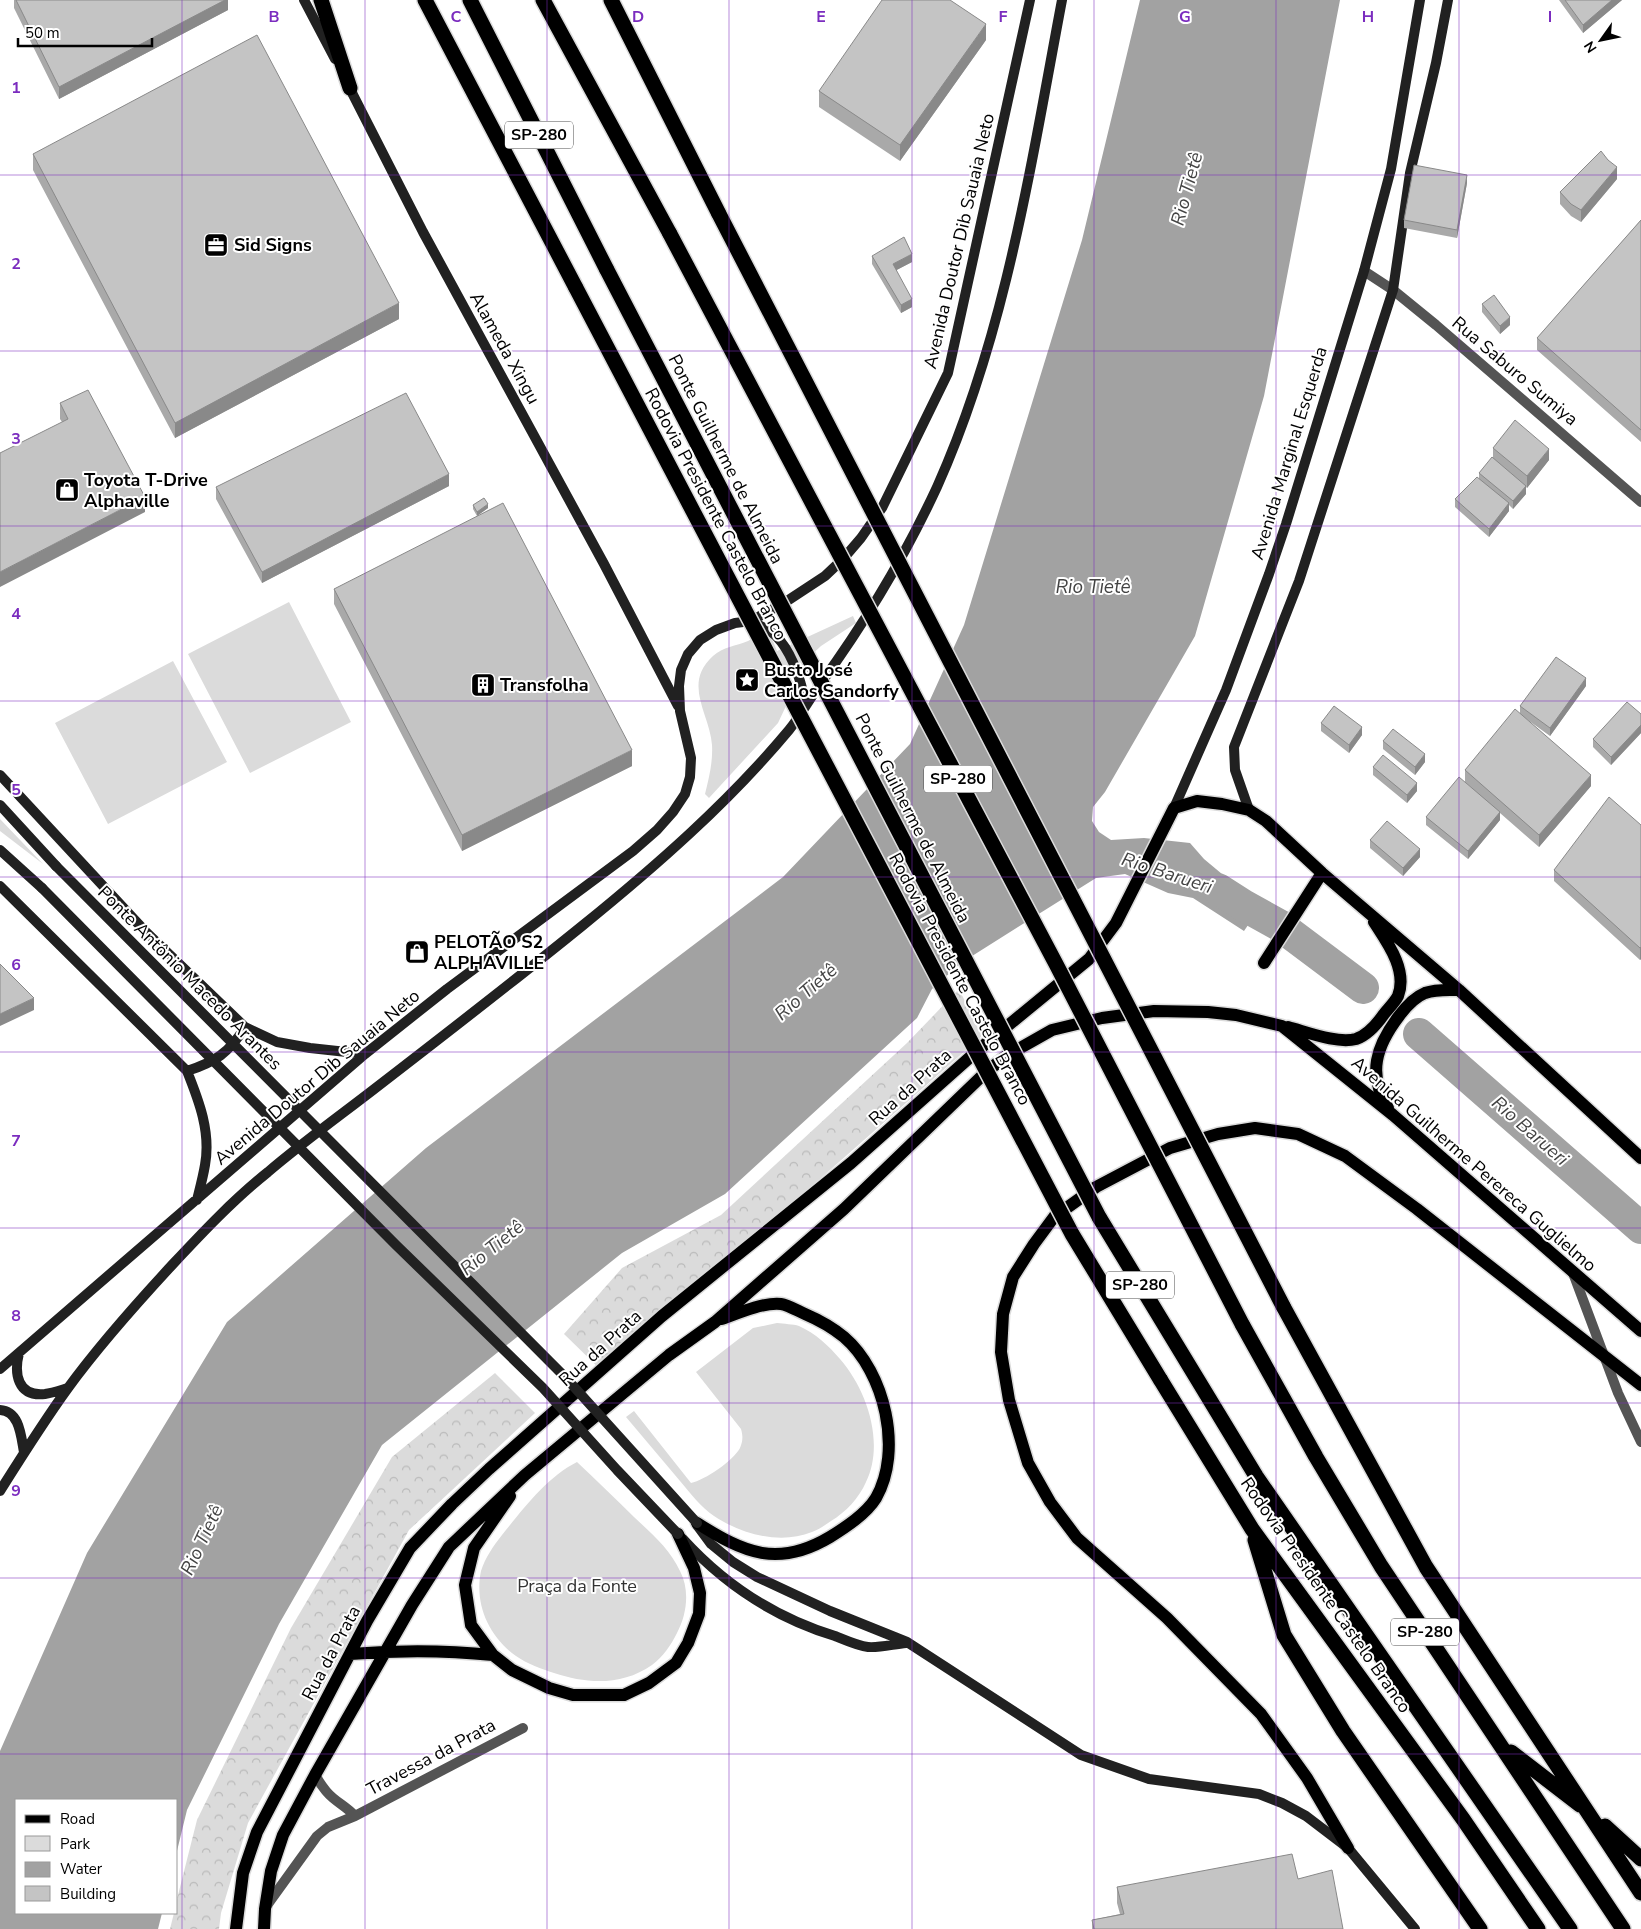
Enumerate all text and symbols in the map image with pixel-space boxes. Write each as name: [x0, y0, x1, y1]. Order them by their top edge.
text: B: [268, 6, 280, 28]
text: C: [451, 6, 462, 28]
text: D: [632, 6, 644, 28]
text: E: [816, 6, 826, 28]
text: F: [999, 6, 1008, 28]
text: G: [1179, 6, 1191, 28]
text: H: [1362, 6, 1374, 28]
text: I: [1548, 6, 1552, 28]
scale bar: [18, 15, 151, 47]
north arrow: [1576, 15, 1626, 65]
text: 50 m: [25, 23, 60, 43]
text: N: [1580, 37, 1601, 56]
text: 1: [11, 77, 21, 99]
street label: Avenida Doutor Dib Sauaia Neto: [918, 111, 1000, 371]
road number: SP-280: [505, 122, 573, 148]
water label: Rio Tietê: [1165, 149, 1209, 229]
office icon: Sid Signs: [203, 232, 229, 258]
place label: Sid Signs: [234, 233, 312, 257]
text: 2: [11, 253, 21, 275]
street label: Alameda Xingu: [464, 288, 546, 408]
street label: Rua Saburo Sumiya: [1447, 311, 1583, 431]
street label: Avenida Marginal Esquerda: [1245, 343, 1333, 563]
street label: Ponte Guilherme de Almeida: [663, 350, 789, 568]
street label: Rodovia Presidente Castelo Branco: [639, 384, 793, 644]
text: 3: [11, 428, 21, 450]
place label: Toyota T-Drive Alphaville: [84, 468, 208, 513]
shop icon: Toyota T-Drive Alphaville: [54, 477, 80, 503]
water label: Rio Tietê: [1055, 574, 1131, 600]
text: 4: [11, 603, 21, 625]
place label: Busto José Carlos Sandorfy: [764, 658, 899, 703]
place icon: Busto José Carlos Sandorfy: [734, 667, 760, 693]
building icon: Transfolha: [470, 672, 496, 698]
place label: Transfolha: [500, 673, 589, 697]
street label: Ponte Guilherme de Almeida: [850, 709, 976, 927]
road number: SP-280: [924, 766, 992, 792]
text: 5: [11, 779, 21, 801]
water label: Rio Barueri: [1118, 846, 1216, 900]
street label: Rodovia Presidente Castelo Branco: [883, 849, 1037, 1109]
street label: Ponte Antônio Macedo Arantes: [93, 881, 287, 1075]
place label: PELOTÃO S2 ALPHAVILLE: [434, 930, 544, 975]
shop icon: PELOTÃO S2 ALPHAVILLE: [404, 939, 430, 965]
text: 6: [11, 954, 21, 976]
water label: Rio Tietê: [769, 958, 843, 1026]
street label: Avenida Doutor Dib Sauaia Neto: [209, 984, 425, 1170]
street label: Rua da Prata: [863, 1043, 957, 1131]
street label: Avenida Guilherme Perereca Guglielmo: [1346, 1051, 1602, 1277]
water label: Rio Barueri: [1486, 1090, 1575, 1172]
text: 7: [11, 1130, 21, 1152]
water label: Rio Tietê: [455, 1214, 529, 1282]
road number: SP-280: [1106, 1272, 1174, 1298]
street label: Rua da Prata: [553, 1304, 647, 1392]
text: 8: [11, 1305, 21, 1327]
street label: Rodovia Presidente Castelo Branco: [1235, 1472, 1417, 1718]
text: 9: [11, 1480, 21, 1502]
water label: Rio Tietê: [174, 1500, 230, 1580]
park label: Praça da Fonte: [517, 1574, 637, 1598]
street label: Rua da Prata: [296, 1601, 366, 1705]
road number: SP-280: [1391, 1618, 1459, 1645]
street label: Travessa da Prata: [362, 1713, 500, 1801]
legend: [15, 1799, 178, 1914]
text: Road: [60, 1809, 95, 1829]
text: Park: [60, 1834, 90, 1854]
text: Water: [60, 1859, 103, 1879]
text: Building: [60, 1884, 116, 1904]

